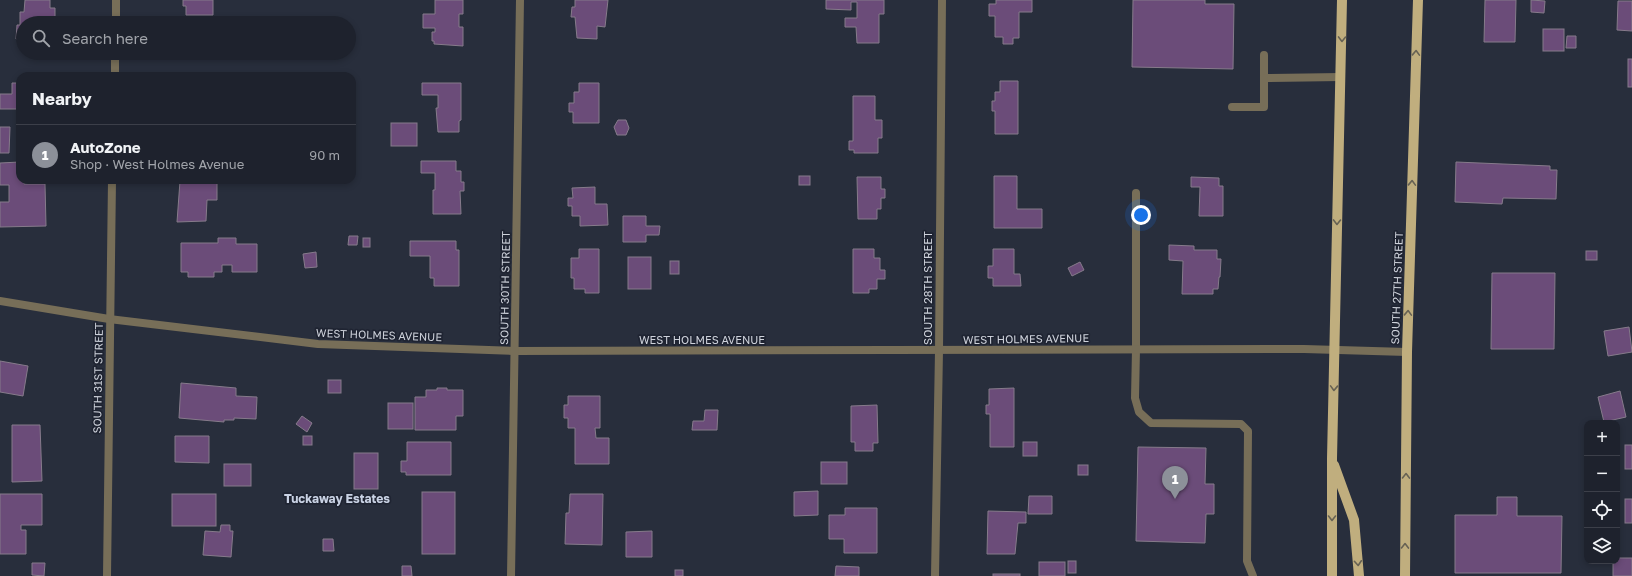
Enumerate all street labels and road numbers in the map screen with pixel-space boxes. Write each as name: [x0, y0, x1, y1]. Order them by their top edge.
street label: SOUTH 30TH STREET: [497, 231, 512, 345]
street label: SOUTH 28TH STREET: [921, 231, 934, 345]
street label: SOUTH 27TH STREET: [1388, 231, 1405, 345]
street label: SOUTH 31ST STREET: [90, 322, 105, 434]
street label: WEST HOLMES AVENUE: [316, 326, 443, 343]
street label: WEST HOLMES AVENUE: [963, 331, 1089, 346]
street label: WEST HOLMES AVENUE: [639, 333, 765, 346]

